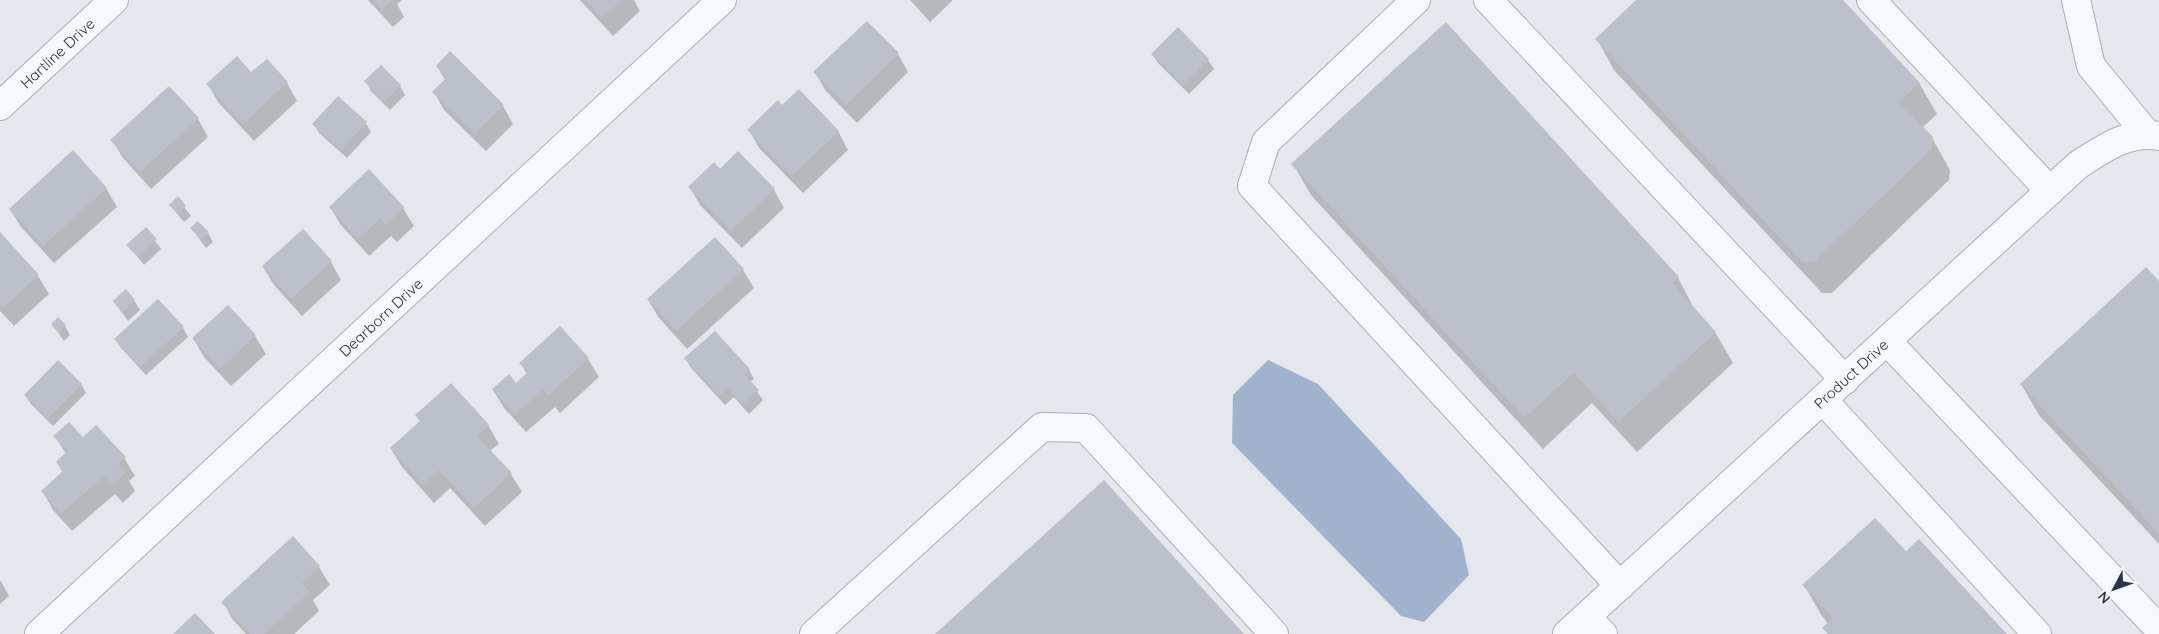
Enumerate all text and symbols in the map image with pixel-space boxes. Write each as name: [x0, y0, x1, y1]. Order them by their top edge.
street label: Hartline Drive: [16, 14, 98, 92]
street label: Dearborn Drive: [335, 274, 426, 360]
street label: Product Drive: [1809, 335, 1892, 413]
north arrow: [2089, 564, 2139, 614]
text: N: [2094, 588, 2114, 607]

